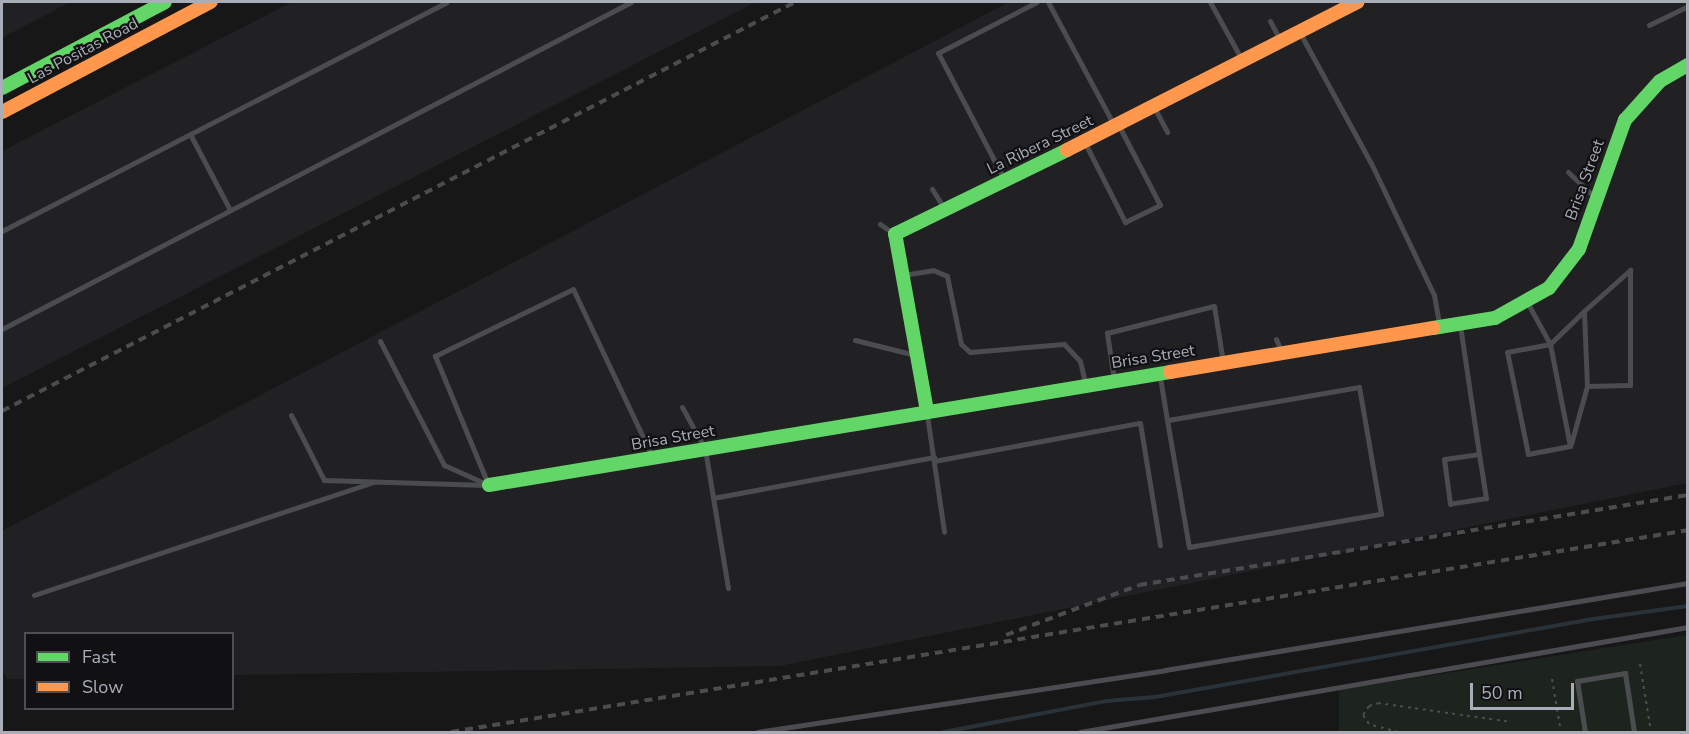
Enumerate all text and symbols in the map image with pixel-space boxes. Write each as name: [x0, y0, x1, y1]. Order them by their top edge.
street label: Las Positas Road: [25, 14, 141, 88]
street label: La Ribera Street: [984, 111, 1096, 179]
street label: Brisa Street: [1562, 137, 1608, 223]
street label: Brisa Street: [1110, 341, 1196, 373]
street label: Brisa Street: [630, 421, 716, 455]
legend: [24, 632, 234, 710]
text: Fast: [82, 645, 116, 669]
scale bar: [1473, 671, 1576, 709]
text: Slow: [82, 675, 123, 699]
text: 50 m: [1481, 681, 1523, 705]

